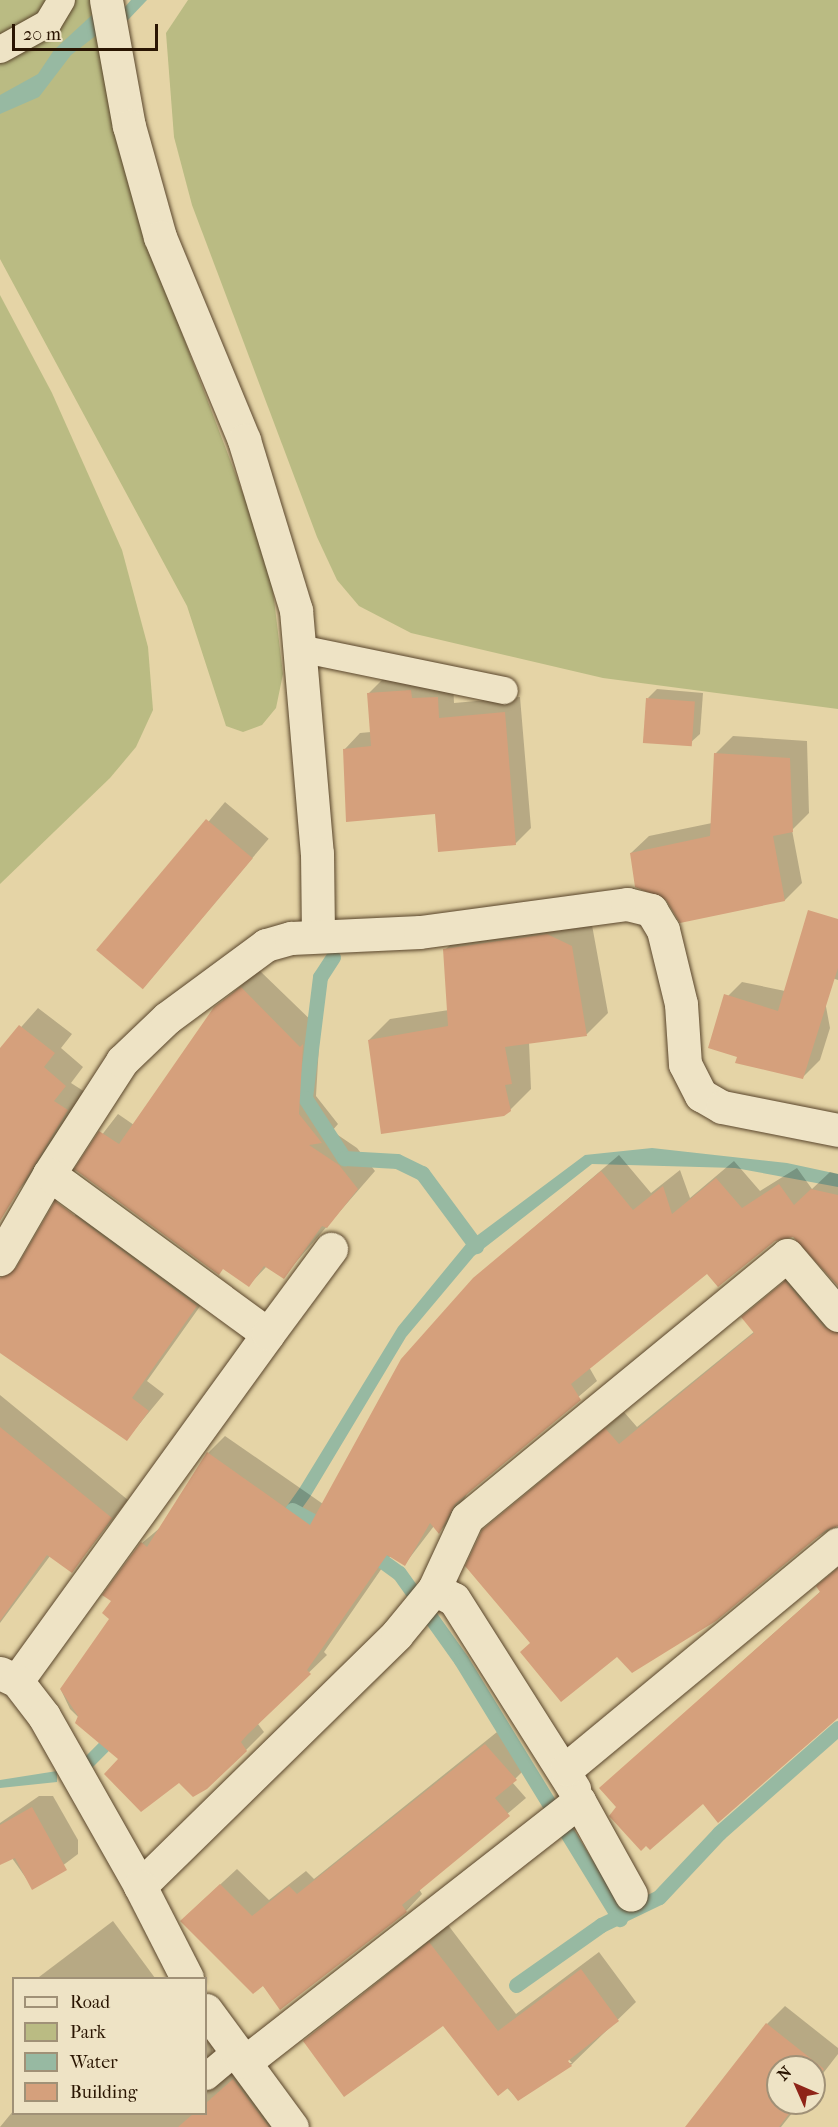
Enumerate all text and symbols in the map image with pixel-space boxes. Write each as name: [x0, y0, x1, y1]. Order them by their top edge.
scale bar: [15, 12, 160, 50]
text: 20 m: [23, 24, 61, 45]
legend: [12, 1977, 207, 2115]
text: Road: [70, 1992, 110, 2013]
text: Park: [70, 2022, 106, 2043]
text: Water: [70, 2052, 118, 2073]
north arrow: [766, 2055, 826, 2115]
text: N: [773, 2062, 795, 2084]
text: Building: [70, 2082, 137, 2103]

